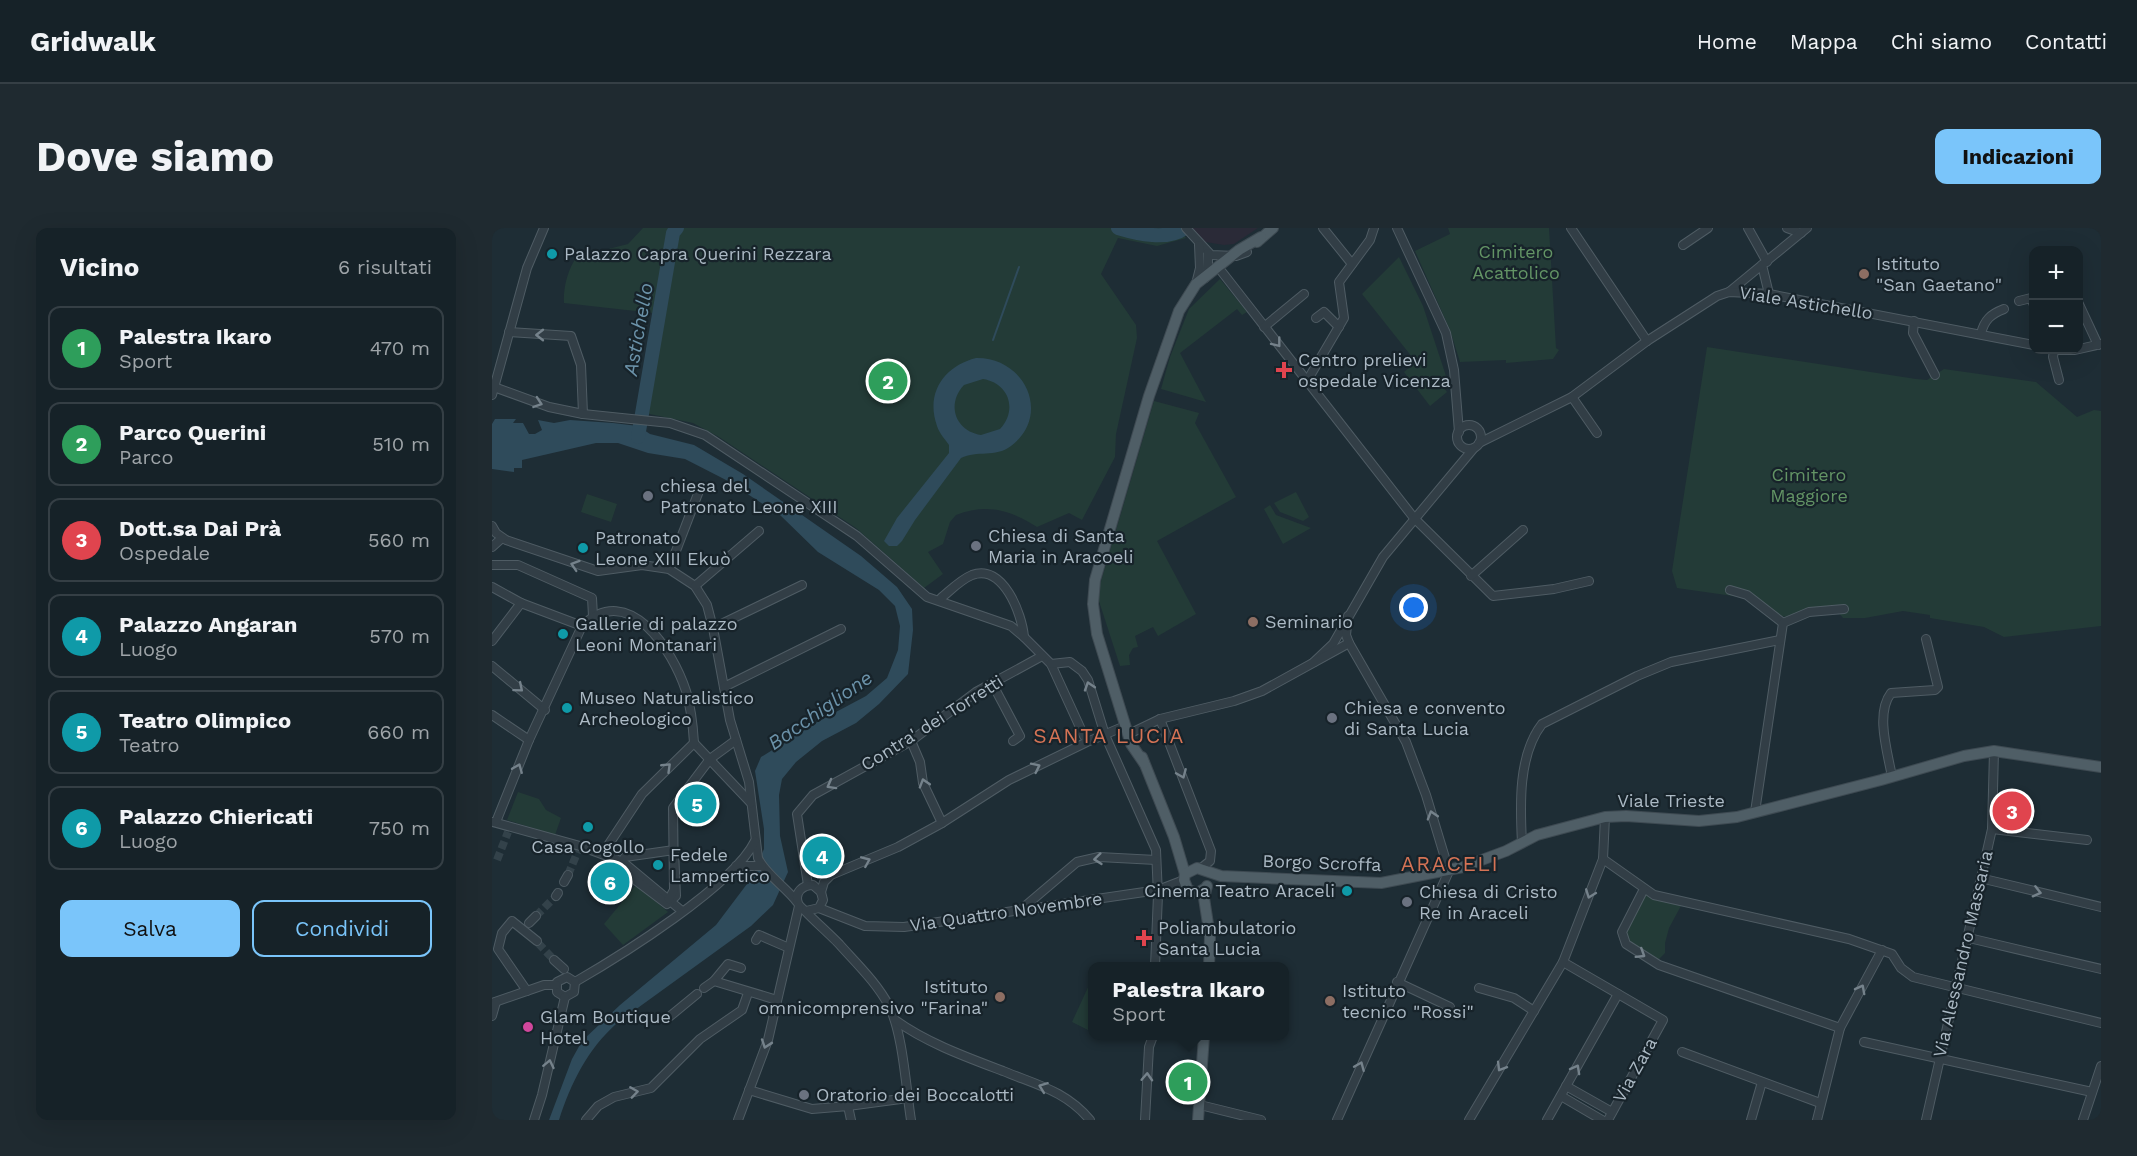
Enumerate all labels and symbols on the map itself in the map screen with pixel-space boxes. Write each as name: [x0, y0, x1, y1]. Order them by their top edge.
park label: Cimitero Acattolico: [1472, 241, 1560, 283]
place label: Palazzo Capra Querini Rezzara: [564, 243, 832, 264]
marker: Palazzo Capra Querini Rezzara: [545, 247, 559, 261]
place label: Istituto "San Gaetano": [1876, 253, 2002, 295]
marker: Istituto "San Gaetano": [1857, 267, 1871, 281]
water label: Astichello: [618, 281, 658, 378]
street label: Viale Astichello: [1738, 282, 1874, 323]
one-way arrow: [535, 329, 544, 341]
one-way arrow: [1269, 336, 1280, 347]
place label: Centro prelievi ospedale Vicenza: [1298, 349, 1451, 391]
pin: 2: [868, 358, 908, 404]
marker: Centro prelievi ospedale Vicenza: [1275, 361, 1293, 379]
one-way arrow: [532, 396, 543, 409]
park label: Cimitero Maggiore: [1770, 464, 1848, 506]
place label: chiesa del Patronato Leone XIII: [660, 475, 838, 517]
marker: chiesa del Patronato Leone XIII: [641, 489, 655, 503]
place label: Chiesa di Santa Maria in Aracoeli: [988, 525, 1134, 567]
place label: Patronato Leone XIII Ekuò: [595, 527, 731, 569]
marker: Chiesa di Santa Maria in Aracoeli: [969, 539, 983, 553]
marker: Patronato Leone XIII Ekuò: [576, 541, 590, 555]
one-way arrow: [570, 560, 581, 572]
your location: [1399, 593, 1428, 622]
place label: Seminario: [1265, 611, 1353, 632]
place label: Gallerie di palazzo Leoni Montanari: [575, 613, 738, 655]
marker: Seminario: [1246, 615, 1260, 629]
marker: Gallerie di palazzo Leoni Montanari: [556, 627, 570, 641]
water label: Bacchiglione: [763, 665, 877, 755]
street label: Contra' dei Torretti: [857, 670, 1007, 775]
one-way arrow: [512, 680, 523, 691]
one-way arrow: [1084, 681, 1096, 692]
place label: Museo Naturalistico Archeologico: [579, 687, 754, 729]
place label: Chiesa e convento di Santa Lucia: [1344, 697, 1505, 739]
marker: Museo Naturalistico Archeologico: [560, 701, 574, 715]
marker: Chiesa e convento di Santa Lucia: [1325, 711, 1339, 725]
district label: SANTA LUCIA: [1033, 723, 1185, 748]
one-way arrow: [1030, 762, 1041, 774]
one-way arrow: [511, 763, 523, 774]
one-way arrow: [660, 764, 671, 775]
one-way arrow: [1175, 767, 1187, 778]
one-way arrow: [826, 778, 837, 789]
one-way arrow: [919, 778, 931, 789]
pin: 5: [678, 782, 716, 826]
pin: 3: [1992, 788, 2032, 834]
street label: Viale Trieste: [1617, 790, 1725, 811]
one-way arrow: [1427, 810, 1439, 821]
marker: Casa Cogollo: [581, 820, 595, 834]
pin: 4: [802, 834, 842, 878]
place label: Casa Cogollo: [531, 836, 645, 857]
place label: Fedele Lampertico: [670, 844, 770, 886]
street label: Via Alessandro Massaria: [1928, 848, 1997, 1060]
street label: Borgo Scroffa: [1262, 850, 1382, 875]
district label: ARACELI: [1401, 851, 1499, 876]
one-way arrow: [1093, 852, 1102, 865]
one-way arrow: [860, 856, 871, 868]
marker: Fedele Lampertico: [651, 858, 665, 872]
pin: 6: [590, 860, 630, 904]
place label: Cinema Teatro Araceli: [1144, 880, 1335, 901]
place label: Chiesa di Cristo Re in Araceli: [1419, 881, 1558, 923]
marker: Cinema Teatro Araceli: [1340, 884, 1354, 898]
one-way arrow: [2032, 884, 2042, 897]
street label: Via Quattro Novembre: [908, 888, 1104, 935]
one-way arrow: [1584, 888, 1597, 899]
marker: Chiesa di Cristo Re in Araceli: [1400, 895, 1414, 909]
place label: Poliambulatorio Santa Lucia: [1158, 917, 1296, 959]
marker: Poliambulatorio Santa Lucia: [1135, 929, 1153, 947]
one-way arrow: [1635, 946, 1645, 958]
place label: Istituto omnicomprensivo "Farina": [758, 976, 988, 1018]
place label: Istituto tecnico "Rossi": [1342, 980, 1474, 1022]
one-way arrow: [1854, 985, 1865, 995]
marker: Istituto omnicomprensivo "Farina": [993, 990, 1007, 1004]
marker: Istituto tecnico "Rossi": [1323, 994, 1337, 1008]
place label: Glam Boutique Hotel: [540, 1006, 671, 1048]
marker: Glam Boutique Hotel: [521, 1020, 535, 1034]
street label: Via Zara: [1608, 1034, 1661, 1106]
one-way arrow: [760, 1039, 773, 1049]
one-way arrow: [542, 1059, 555, 1069]
pin: 1: [1168, 1060, 1208, 1104]
one-way arrow: [1496, 1061, 1508, 1071]
one-way arrow: [1353, 1062, 1365, 1073]
one-way arrow: [1569, 1065, 1580, 1075]
one-way arrow: [1140, 1073, 1153, 1082]
one-way arrow: [1038, 1082, 1049, 1094]
place label: Oratorio dei Boccalotti: [816, 1084, 1014, 1105]
one-way arrow: [630, 1087, 639, 1099]
marker: Oratorio dei Boccalotti: [797, 1088, 811, 1102]

